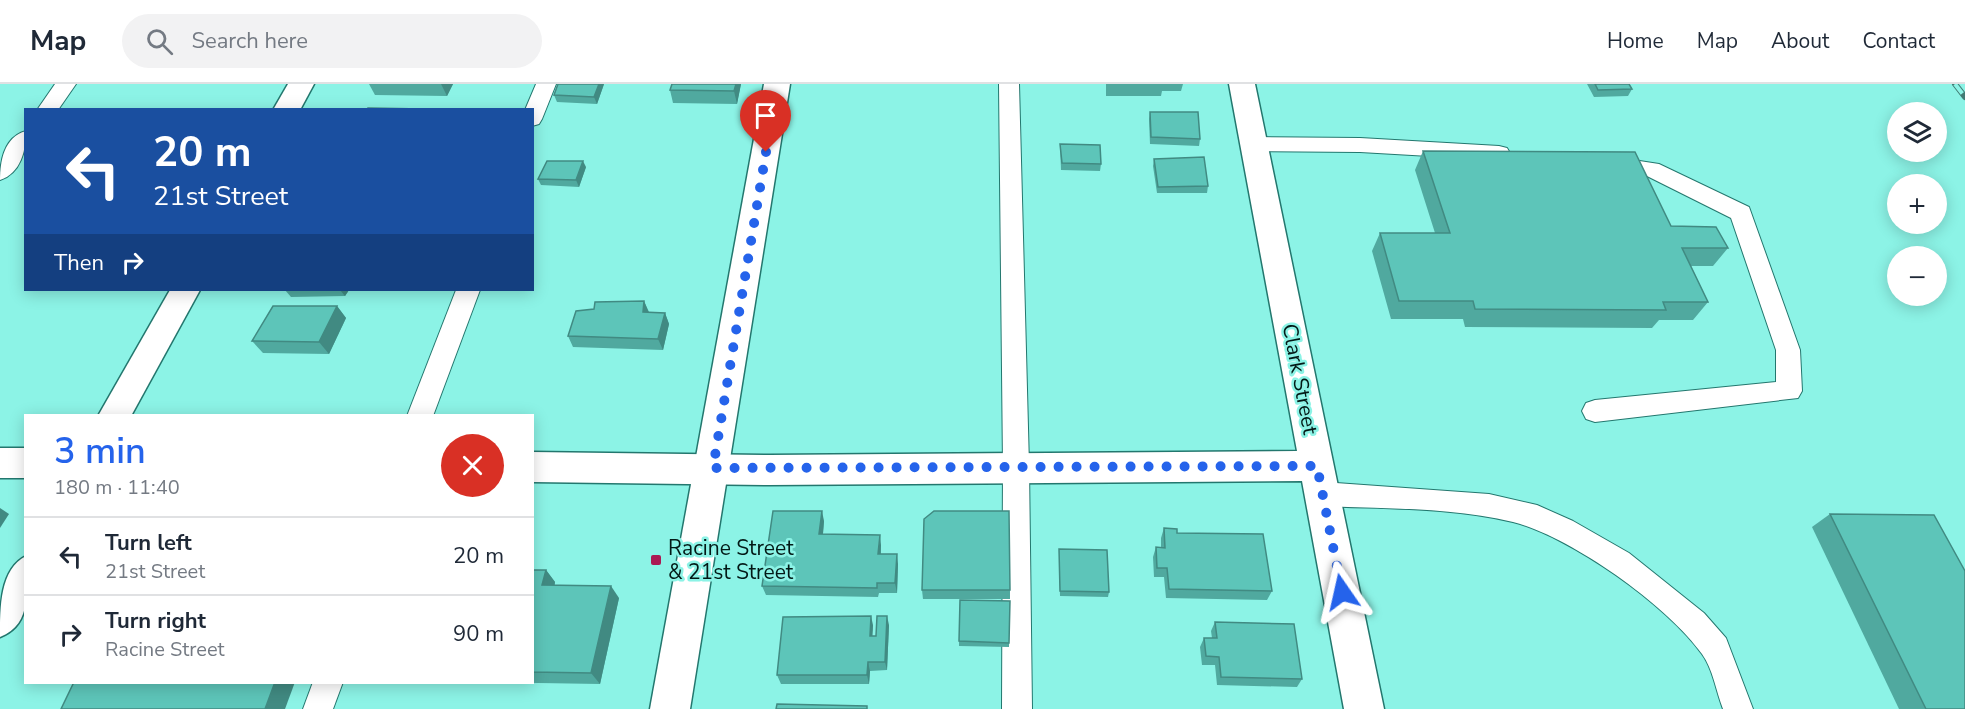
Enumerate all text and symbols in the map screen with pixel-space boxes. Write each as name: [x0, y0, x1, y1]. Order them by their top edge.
search box: [122, 14, 542, 68]
text: Map: [30, 22, 86, 60]
icon: search: [143, 25, 176, 58]
text: Search here: [191, 26, 308, 56]
text: Home: [1607, 27, 1664, 55]
text: Map: [1697, 27, 1738, 55]
text: About: [1771, 27, 1829, 55]
text: Contact: [1862, 27, 1935, 55]
pin: [740, 90, 791, 152]
icon: arrive: [749, 99, 782, 132]
map controls: [1887, 102, 1947, 306]
button: layers: [1887, 102, 1947, 162]
text: 20 m: [153, 124, 252, 181]
icon: left: [54, 132, 132, 210]
button: +: [1887, 174, 1947, 234]
text: 21st Street: [153, 178, 288, 215]
icon: right: [116, 246, 149, 279]
button: −: [1887, 246, 1947, 306]
text: Then: [54, 248, 104, 278]
street label: Clark Street: [1276, 321, 1325, 437]
text: 3 min: [54, 427, 146, 476]
button: close: [441, 434, 504, 497]
text: 180 m · 11:40: [54, 474, 180, 501]
text: Turn left: [105, 528, 192, 558]
place label: Racine Street & 21st Street: [668, 534, 794, 586]
icon: left: [54, 540, 87, 573]
text: 20 m: [453, 541, 504, 571]
marker: Racine Street & 21st Street: [649, 553, 663, 567]
text: 21st Street: [105, 558, 205, 585]
position arrow: [1310, 560, 1374, 624]
text: Turn right: [105, 606, 206, 636]
icon: right: [54, 618, 87, 651]
text: 90 m: [453, 619, 504, 649]
text: Racine Street: [105, 636, 225, 663]

